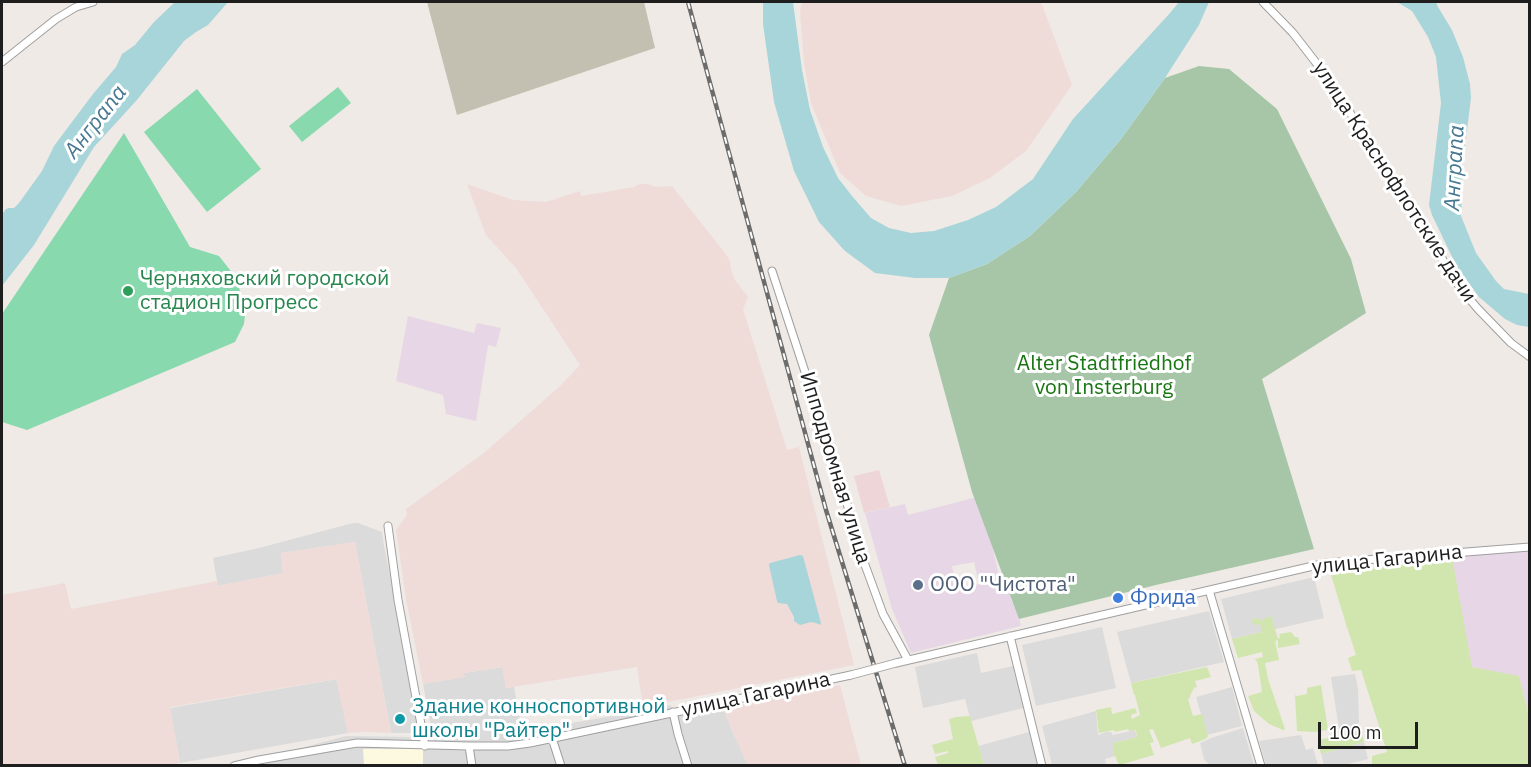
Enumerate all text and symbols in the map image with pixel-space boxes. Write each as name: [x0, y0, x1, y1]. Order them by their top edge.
street label: улица Краснофлотские дачи: [1307, 57, 1481, 307]
water label: Анграпа: [59, 80, 133, 164]
water label: Анграпа: [1440, 124, 1470, 212]
place label: Черняховский городской стадион Прогресс: [140, 266, 389, 316]
marker: Черняховский городской стадион Прогресс: [121, 284, 135, 298]
park label: Alter Stadtfriedhof von Insterburg: [1017, 351, 1191, 401]
street label: Ипподромная улица: [794, 369, 876, 567]
street label: улица Гагарина: [1311, 540, 1463, 580]
place label: ООО "Чистота": [930, 572, 1076, 598]
marker: ООО "Чистота": [911, 578, 925, 592]
place label: Фрида: [1130, 585, 1196, 611]
marker: Фрида: [1111, 591, 1125, 605]
street label: улица Гагарина: [679, 667, 833, 723]
place label: Здание конноспортивной школы "Райтер": [412, 694, 665, 744]
scale bar: [1321, 710, 1422, 748]
marker: Здание конноспортивной школы "Райтер": [393, 712, 407, 726]
text: 100 m: [1329, 721, 1381, 744]

